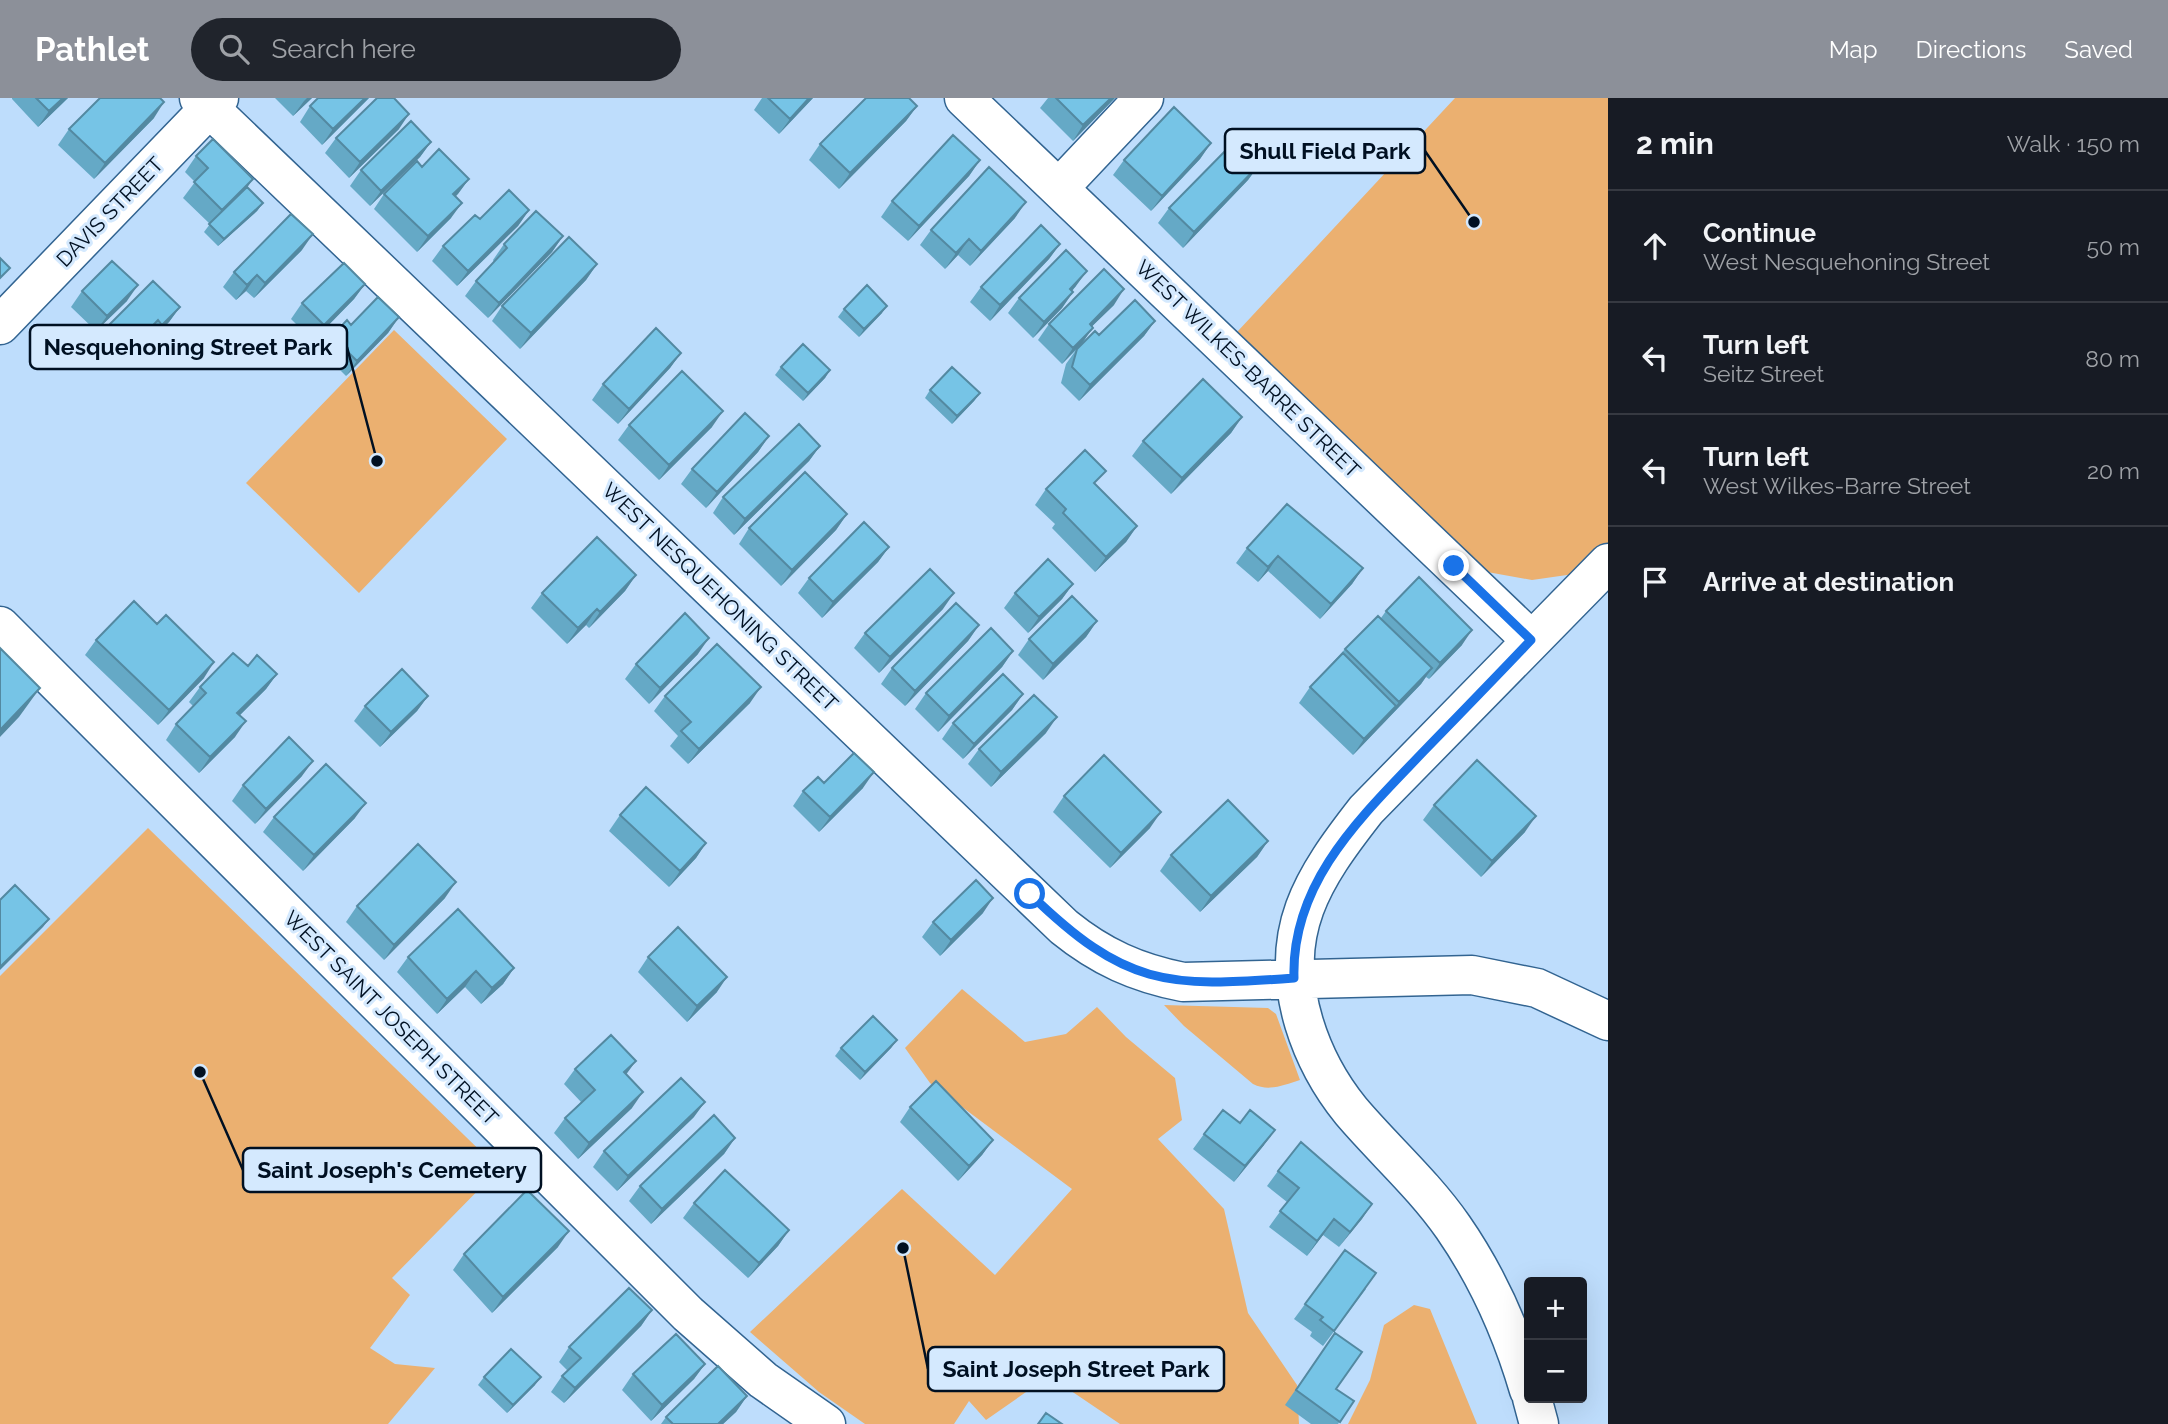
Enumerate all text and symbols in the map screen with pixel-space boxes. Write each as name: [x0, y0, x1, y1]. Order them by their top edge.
search box: [191, 18, 681, 81]
text: Pathlet: [35, 30, 149, 69]
icon: search: [215, 30, 253, 68]
text: Search here: [271, 34, 416, 64]
text: Map: [1829, 35, 1878, 64]
text: Directions: [1916, 35, 2026, 64]
text: Saved: [2064, 35, 2133, 64]
text: 2 min: [1636, 126, 1714, 161]
callout: Shull Field Park: [1225, 129, 1425, 173]
text: Walk · 150 m: [2007, 130, 2140, 157]
text: Shull Field Park: [1239, 137, 1411, 164]
street label: DAVIS STREET: [51, 152, 168, 272]
text: Continue: [1703, 218, 1816, 248]
icon: ahead: [1636, 227, 1674, 265]
text: 50 m: [2086, 233, 2140, 260]
text: West Nesquehoning Street: [1703, 248, 1990, 275]
street label: WEST WILKES-BARRE STREET: [1131, 255, 1366, 483]
callout: Nesquehoning Street Park: [30, 325, 347, 369]
text: Turn left: [1703, 330, 1809, 360]
text: Nesquehoning Street Park: [44, 333, 333, 360]
icon: left: [1636, 339, 1674, 377]
text: 80 m: [2085, 345, 2140, 372]
text: Seitz Street: [1703, 360, 1824, 387]
text: Turn left: [1703, 442, 1809, 472]
icon: left: [1636, 451, 1674, 489]
text: 20 m: [2087, 457, 2140, 484]
text: West Wilkes-Barre Street: [1703, 472, 1971, 499]
street label: WEST NESQUEHONING STREET: [597, 477, 843, 716]
route end: [1438, 550, 1469, 581]
icon: arrive: [1636, 563, 1674, 601]
text: Arrive at destination: [1703, 567, 1954, 597]
route start: [1014, 878, 1045, 909]
street label: WEST SAINT JOSEPH STREET: [279, 905, 504, 1130]
callout: Saint Joseph's Cemetery: [243, 1148, 541, 1192]
text: Saint Joseph's Cemetery: [257, 1156, 527, 1183]
map controls: [1524, 1277, 1587, 1403]
button: +: [1524, 1277, 1587, 1340]
button: −: [1524, 1340, 1587, 1403]
callout: Saint Joseph Street Park: [928, 1347, 1224, 1391]
text: Saint Joseph Street Park: [942, 1355, 1210, 1382]

